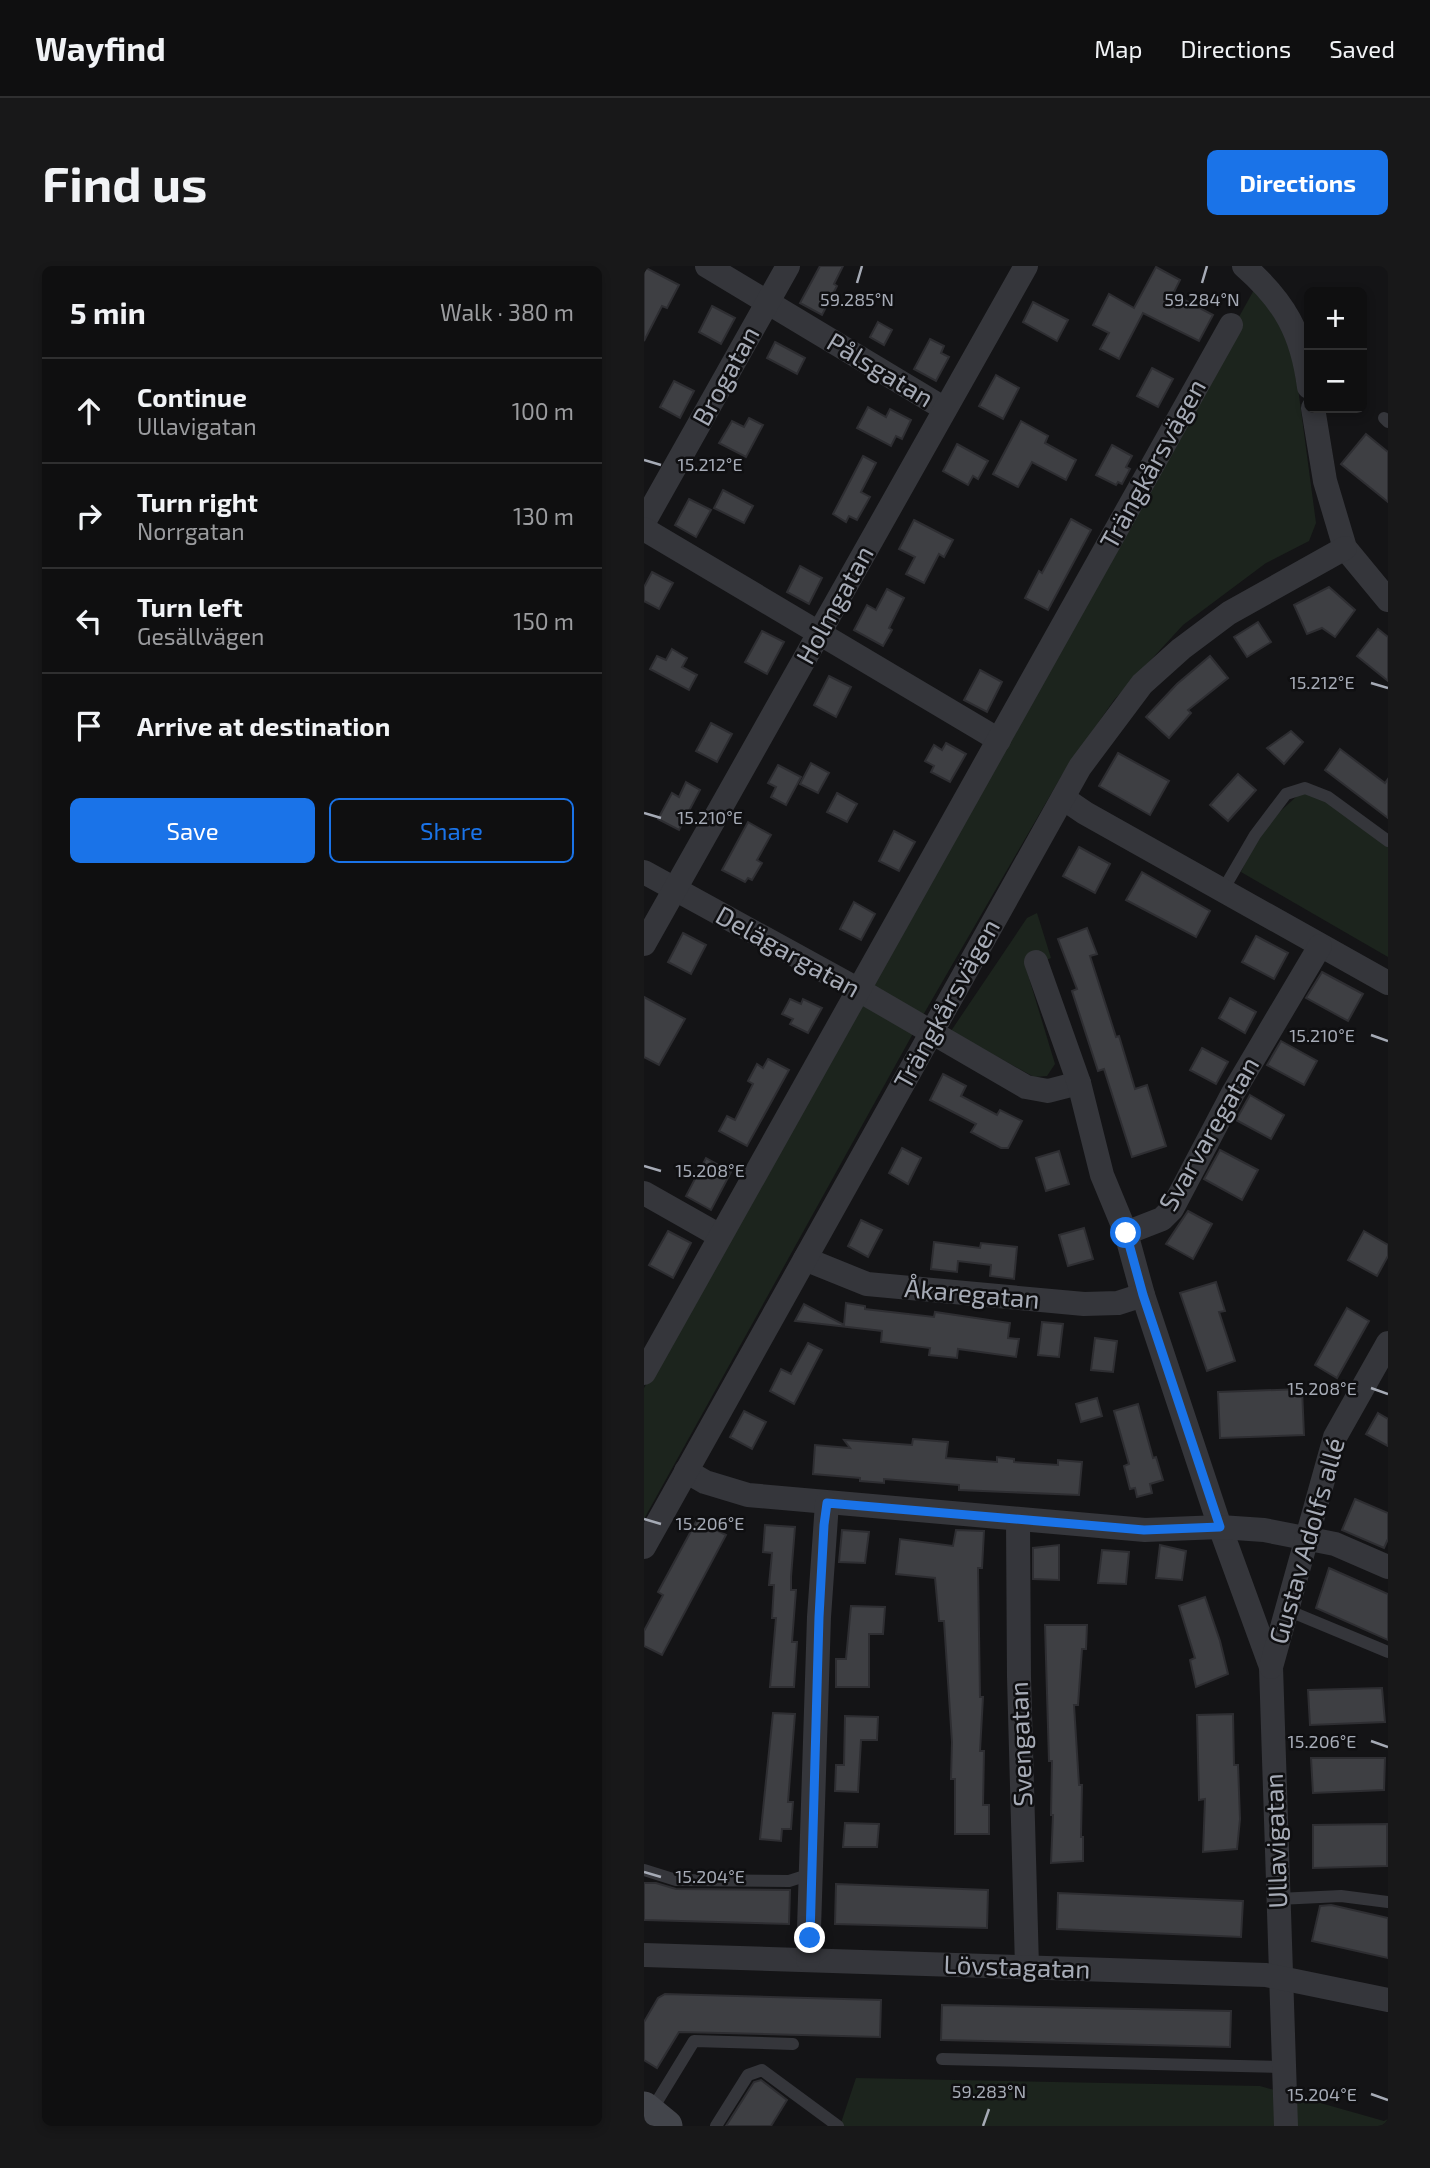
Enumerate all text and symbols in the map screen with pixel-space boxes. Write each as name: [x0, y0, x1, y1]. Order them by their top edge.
text: Wayfind: [35, 28, 166, 68]
text: Map: [1094, 34, 1142, 63]
text: Directions: [1180, 34, 1291, 63]
text: Saved: [1329, 34, 1395, 63]
button: Directions: [1207, 150, 1388, 215]
text: Find us: [42, 153, 207, 212]
map controls: [1304, 287, 1367, 413]
button: +: [1304, 287, 1367, 350]
text: 59.285°N: [820, 288, 894, 310]
text: 59.284°N: [1164, 288, 1240, 310]
text: 5 min: [70, 294, 146, 330]
text: Walk · 380 m: [440, 298, 574, 326]
street label: Brogatan: [685, 320, 765, 430]
street label: Pålsgatan: [822, 325, 939, 412]
button: −: [1304, 350, 1367, 413]
street label: Trängkårsvägen: [1092, 373, 1211, 554]
text: Continue: [137, 381, 247, 412]
icon: ahead: [70, 392, 108, 430]
text: 100 m: [512, 397, 574, 425]
text: Ullavigatan: [137, 412, 257, 440]
text: 15.212°E: [678, 453, 742, 475]
text: Turn right: [137, 486, 258, 517]
icon: right: [70, 497, 108, 535]
text: 130 m: [513, 502, 574, 530]
text: Norrgatan: [137, 517, 245, 545]
street label: Holmgatan: [788, 540, 879, 669]
text: Turn left: [137, 591, 243, 622]
icon: left: [70, 602, 108, 640]
text: 150 m: [513, 607, 574, 635]
text: Gesällvägen: [137, 622, 264, 650]
text: 15.212°E: [1290, 671, 1354, 693]
icon: arrive: [70, 707, 108, 745]
text: Arrive at destination: [137, 710, 390, 741]
button: Save: [70, 798, 315, 863]
button: Share: [329, 798, 574, 863]
text: 15.210°E: [677, 806, 743, 828]
street label: Delägargatan: [711, 898, 866, 1003]
street label: Trängkårsvägen: [886, 913, 1005, 1094]
text: 15.210°E: [1289, 1024, 1355, 1046]
street label: Svarvaregatan: [1151, 1051, 1264, 1216]
text: 15.208°E: [675, 1159, 745, 1181]
route start: [1110, 1217, 1141, 1248]
street label: Åkaregatan: [903, 1271, 1041, 1314]
text: 15.208°E: [1287, 1377, 1357, 1399]
street label: Gustav Adolfs allé: [1261, 1434, 1350, 1647]
text: 15.206°E: [676, 1512, 744, 1534]
street label: Svengatan: [1002, 1681, 1037, 1807]
text: 15.206°E: [1288, 1730, 1356, 1752]
street label: Ullavigatan: [1257, 1773, 1292, 1909]
text: 15.204°E: [675, 1865, 745, 1887]
route end: [794, 1922, 825, 1953]
street label: Lövstagatan: [943, 1947, 1091, 1984]
text: 59.283°N: [952, 2080, 1026, 2102]
text: 15.204°E: [1287, 2083, 1357, 2105]

